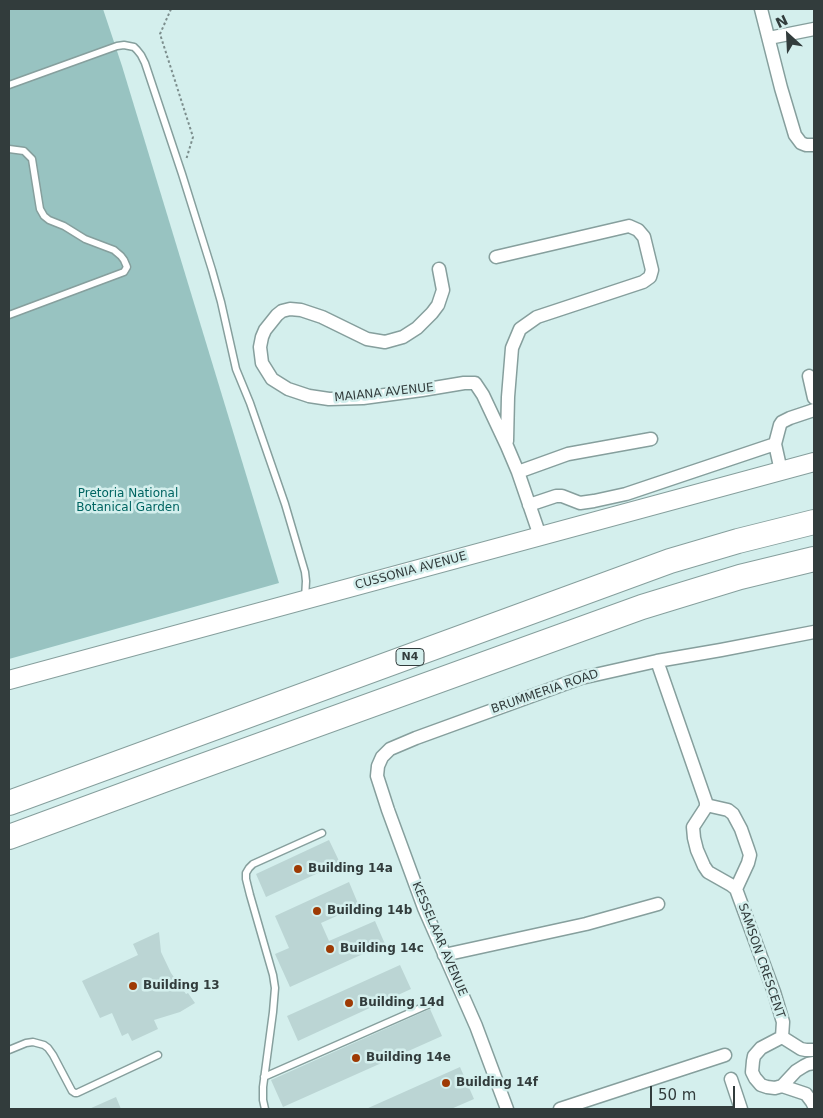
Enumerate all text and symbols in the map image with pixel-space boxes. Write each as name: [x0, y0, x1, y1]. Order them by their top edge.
north arrow: [763, 10, 813, 60]
text: N: [773, 12, 790, 31]
street label: MAIANA AVENUE: [334, 381, 434, 405]
park label: Pretoria National Botanical Garden: [76, 487, 180, 515]
street label: CUSSONIA AVENUE: [354, 549, 468, 593]
road number: N4: [396, 649, 424, 666]
street label: BRUMMERIA ROAD: [489, 667, 601, 717]
place label: Building 14a: [308, 862, 393, 876]
marker: Building 14a: [292, 863, 304, 875]
street label: KESSELAAR AVENUE: [408, 880, 470, 998]
street label: SAMSON CRESCENT: [735, 902, 787, 1020]
place label: Building 14b: [327, 904, 412, 918]
marker: Building 14b: [311, 905, 323, 917]
place label: Building 14c: [340, 942, 424, 956]
marker: Building 14c: [324, 943, 336, 955]
place label: Building 13: [143, 979, 220, 993]
marker: Building 13: [127, 980, 139, 992]
place label: Building 14d: [359, 996, 444, 1010]
marker: Building 14d: [343, 997, 355, 1009]
place label: Building 14e: [366, 1051, 451, 1065]
marker: Building 14e: [350, 1052, 362, 1064]
place label: Building 14f: [456, 1076, 538, 1090]
scale bar: [653, 1076, 738, 1108]
marker: Building 14f: [440, 1077, 452, 1089]
text: 50 m: [658, 1086, 696, 1104]

